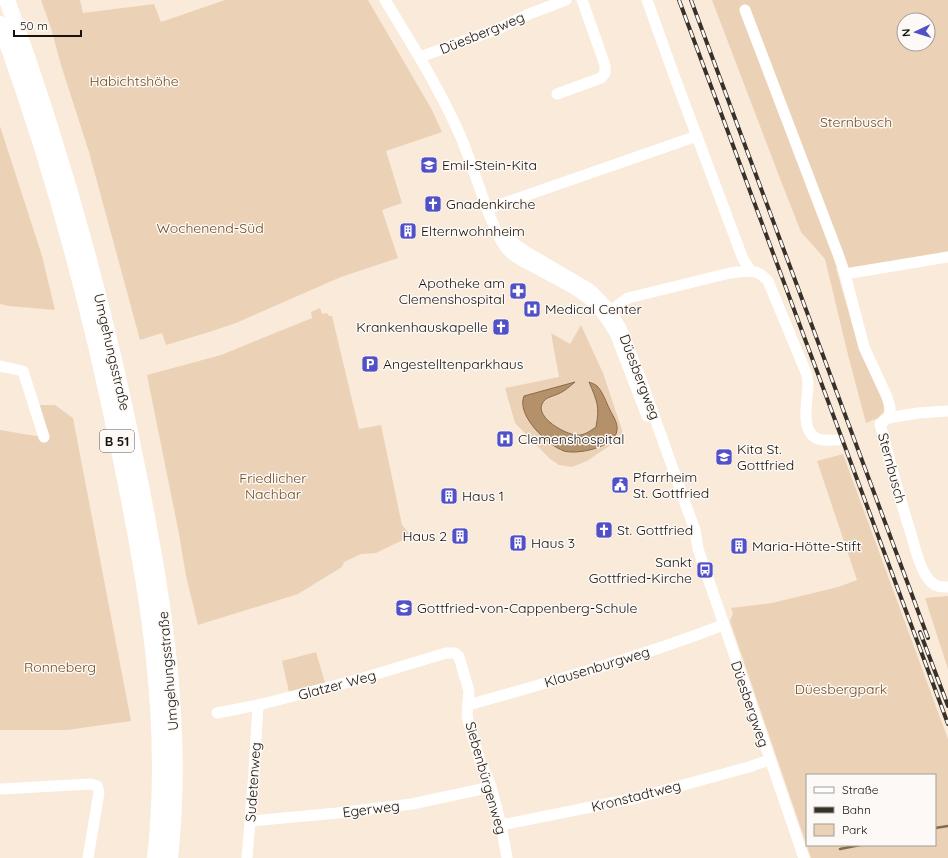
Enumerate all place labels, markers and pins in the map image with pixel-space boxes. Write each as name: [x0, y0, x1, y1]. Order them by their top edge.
school or university icon: Emil-Stein-Kita: [419, 155, 439, 175]
place label: Emil-Stein-Kita: [442, 156, 537, 174]
church icon: Gnadenkirche: [423, 194, 443, 214]
place label: Gnadenkirche: [446, 195, 536, 213]
building icon: Elternwohnheim: [398, 221, 418, 241]
place label: Elternwohnheim: [421, 222, 525, 240]
place label: Apotheke am Clemenshospital: [399, 274, 505, 308]
pharmacy icon: Apotheke am Clemenshospital: [508, 281, 528, 301]
hospital icon: Medical Center: [522, 299, 542, 319]
place label: Medical Center: [545, 300, 642, 318]
church icon: Krankenhauskapelle: [491, 317, 511, 337]
place label: Krankenhauskapelle: [356, 318, 488, 336]
parking icon: Angestelltenparkhaus: [360, 354, 380, 374]
place label: Angestelltenparkhaus: [383, 355, 523, 373]
hospital icon: Clemenshospital: [495, 429, 515, 449]
place label: Clemenshospital: [518, 430, 624, 448]
place label: Kita St. Gottfried: [737, 440, 794, 474]
school or university icon: Kita St. Gottfried: [714, 447, 734, 467]
place label: Pfarrheim St. Gottfried: [633, 468, 709, 502]
public building icon: Pfarrheim St. Gottfried: [610, 475, 630, 495]
building icon: Haus 1: [439, 486, 459, 506]
place label: Haus 1: [462, 487, 504, 505]
church icon: St. Gottfried: [594, 520, 614, 540]
place label: St. Gottfried: [617, 521, 693, 539]
building icon: Haus 2: [450, 526, 470, 546]
place label: Haus 2: [402, 527, 447, 545]
building icon: Haus 3: [508, 533, 528, 553]
place label: Haus 3: [531, 534, 575, 552]
building icon: Maria-Hötte-Stift: [729, 536, 749, 556]
place label: Maria-Hötte-Stift: [752, 537, 861, 555]
place label: Sankt Gottfried-Kirche: [589, 553, 692, 587]
bus stop icon: Sankt Gottfried-Kirche: [695, 560, 715, 580]
school or university icon: Gottfried-von-Cappenberg-Schule: [394, 598, 414, 618]
place label: Gottfried-von-Cappenberg-Schule: [417, 599, 637, 617]

